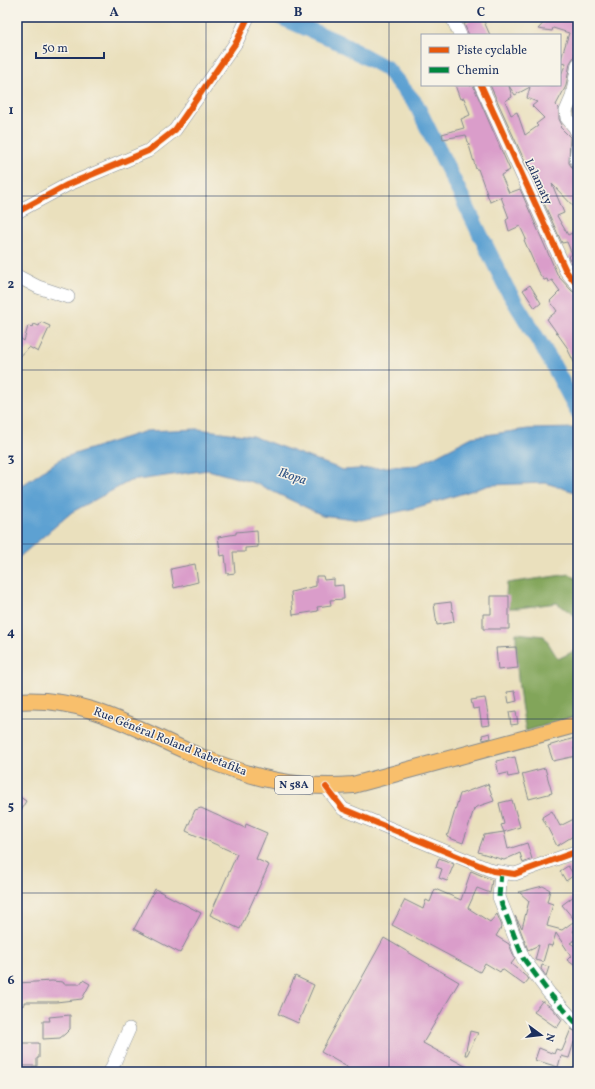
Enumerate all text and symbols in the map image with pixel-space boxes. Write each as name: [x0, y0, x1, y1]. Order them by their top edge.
text: A: [109, 4, 119, 22]
text: B: [294, 4, 303, 22]
text: C: [477, 4, 485, 22]
scale bar: [36, 34, 104, 60]
legend: [421, 34, 561, 86]
text: 50 m: [42, 41, 68, 57]
text: Piste cyclable: [457, 43, 527, 59]
text: Chemin: [457, 63, 499, 79]
text: 1: [8, 102, 14, 120]
street label: Lalamaty: [520, 156, 556, 208]
text: 2: [8, 276, 15, 294]
text: 3: [8, 450, 15, 468]
water label: Ikopa: [276, 464, 308, 490]
text: 4: [7, 624, 15, 642]
street label: Rue Général Roland Rabetafika: [91, 704, 249, 780]
road number: N 58A: [275, 776, 313, 794]
text: 5: [8, 798, 14, 816]
text: 6: [7, 972, 15, 990]
north arrow: [521, 1015, 561, 1055]
text: N: [541, 1031, 557, 1043]

